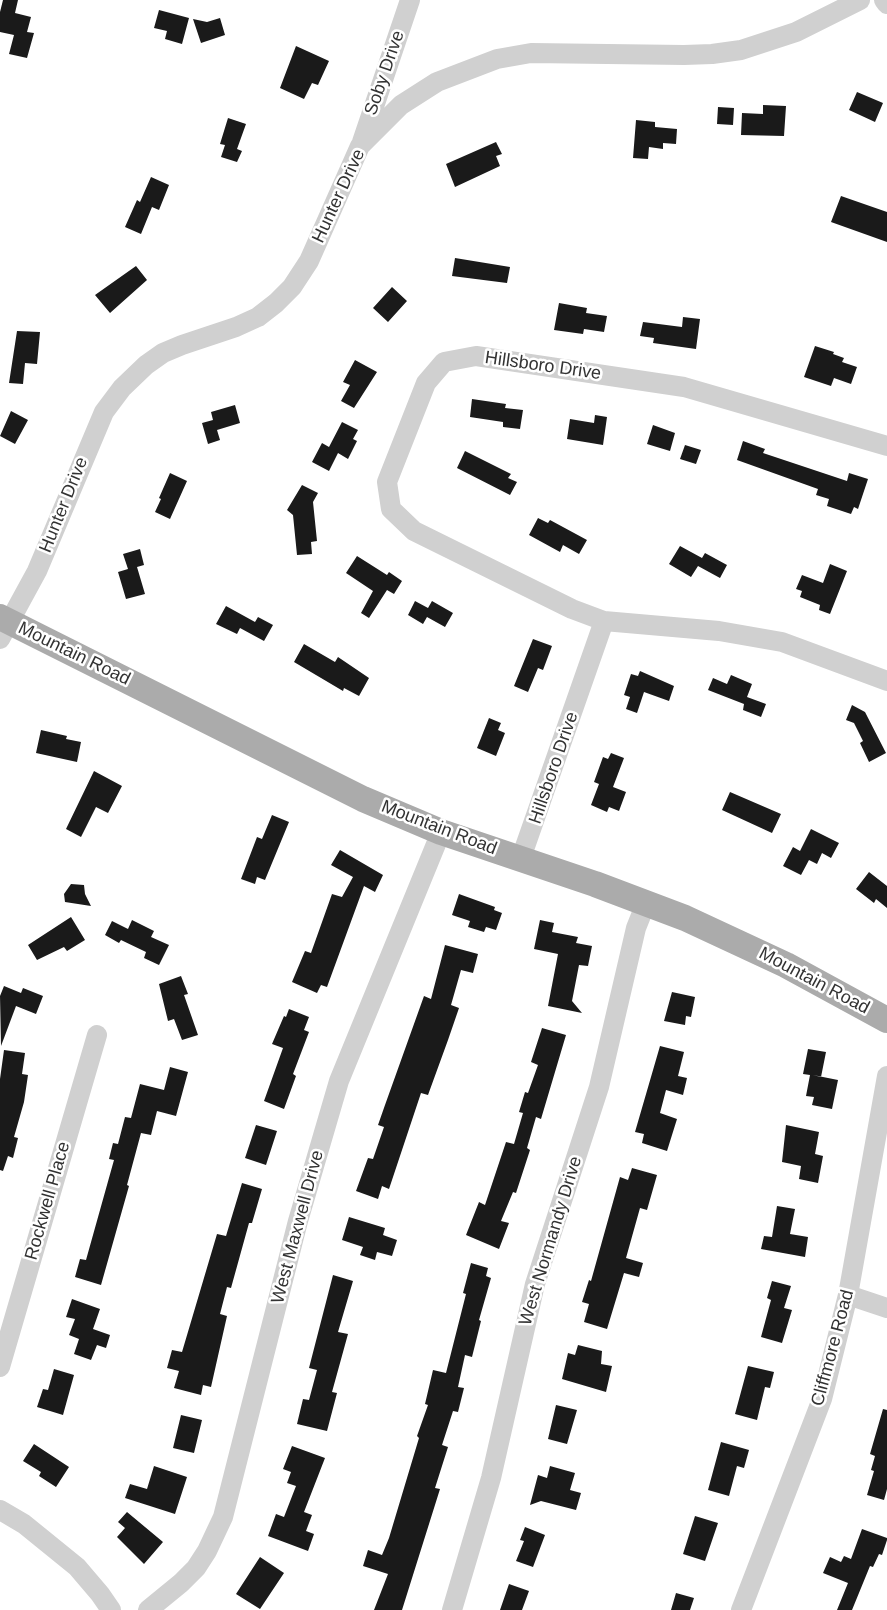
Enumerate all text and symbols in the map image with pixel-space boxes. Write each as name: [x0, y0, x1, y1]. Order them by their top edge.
street label: Soby Drive: [360, 28, 410, 118]
street label: Hunter Drive: [308, 146, 370, 246]
street label: Hillsboro Drive: [484, 347, 602, 385]
street label: Hunter Drive: [35, 454, 93, 556]
street label: Mountain Road: [14, 618, 134, 690]
street label: Hillsboro Drive: [525, 709, 583, 827]
street label: Mountain Road: [378, 796, 500, 860]
street label: Mountain Road: [755, 943, 873, 1019]
street label: Rockwell Place: [21, 1139, 75, 1263]
street label: West Maxwell Drive: [267, 1148, 329, 1306]
street label: West Normandy Drive: [515, 1154, 587, 1328]
street label: Cliffmore Road: [807, 1287, 859, 1409]

